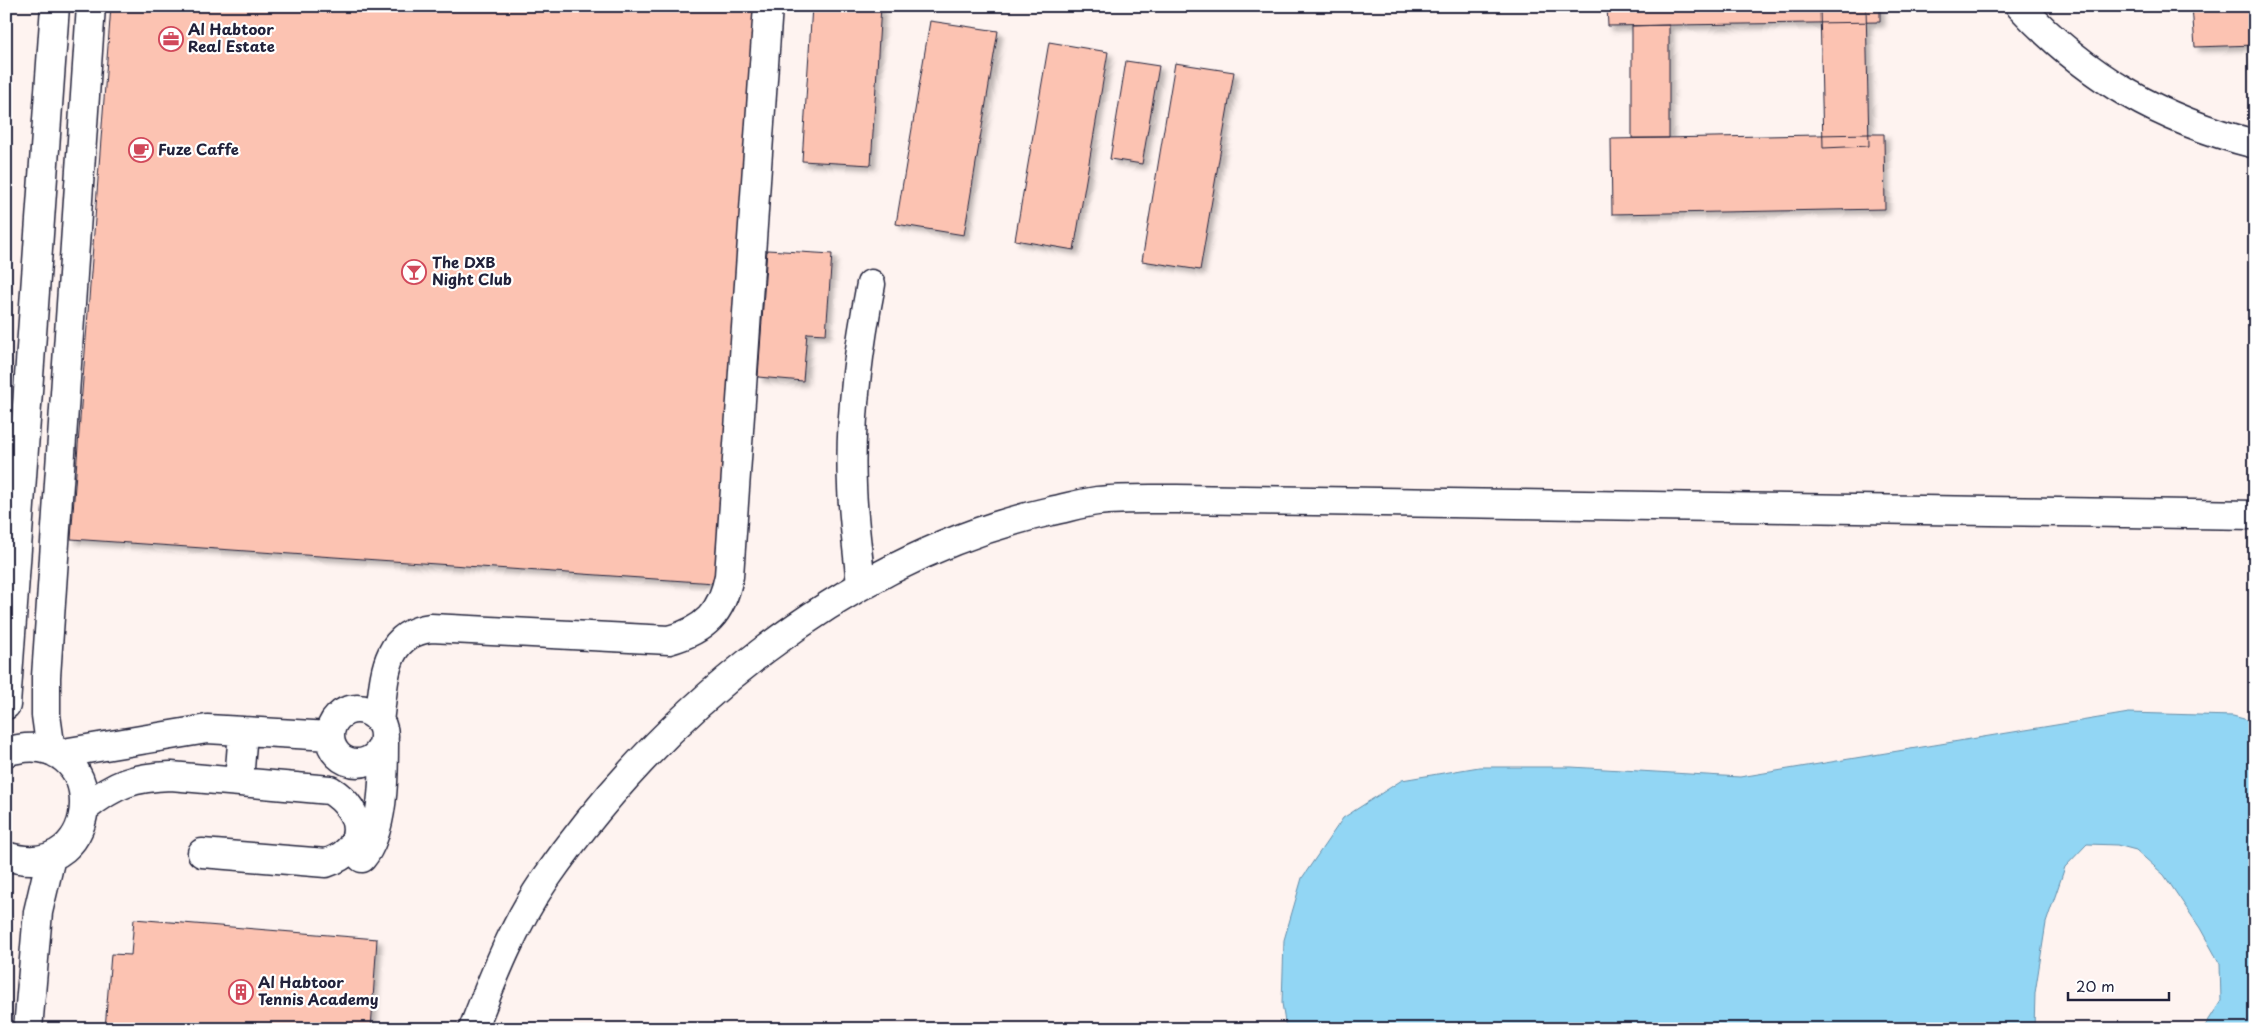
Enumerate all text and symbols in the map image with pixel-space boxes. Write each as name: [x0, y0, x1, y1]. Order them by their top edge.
place label: Al Habtoor Real Estate: [188, 17, 275, 57]
office icon: Al Habtoor Real Estate: [158, 26, 184, 52]
cafe icon: Fuze Caffe: [128, 137, 154, 163]
place label: Fuze Caffe: [158, 137, 239, 160]
place label: The DXB Night Club: [432, 250, 512, 290]
bar icon: The DXB Night Club: [401, 259, 427, 285]
place label: Al Habtoor Tennis Academy: [258, 970, 379, 1010]
scale bar: [2068, 970, 2170, 1002]
text: 20 m: [2076, 974, 2115, 997]
building icon: Al Habtoor Tennis Academy: [228, 979, 254, 1005]

